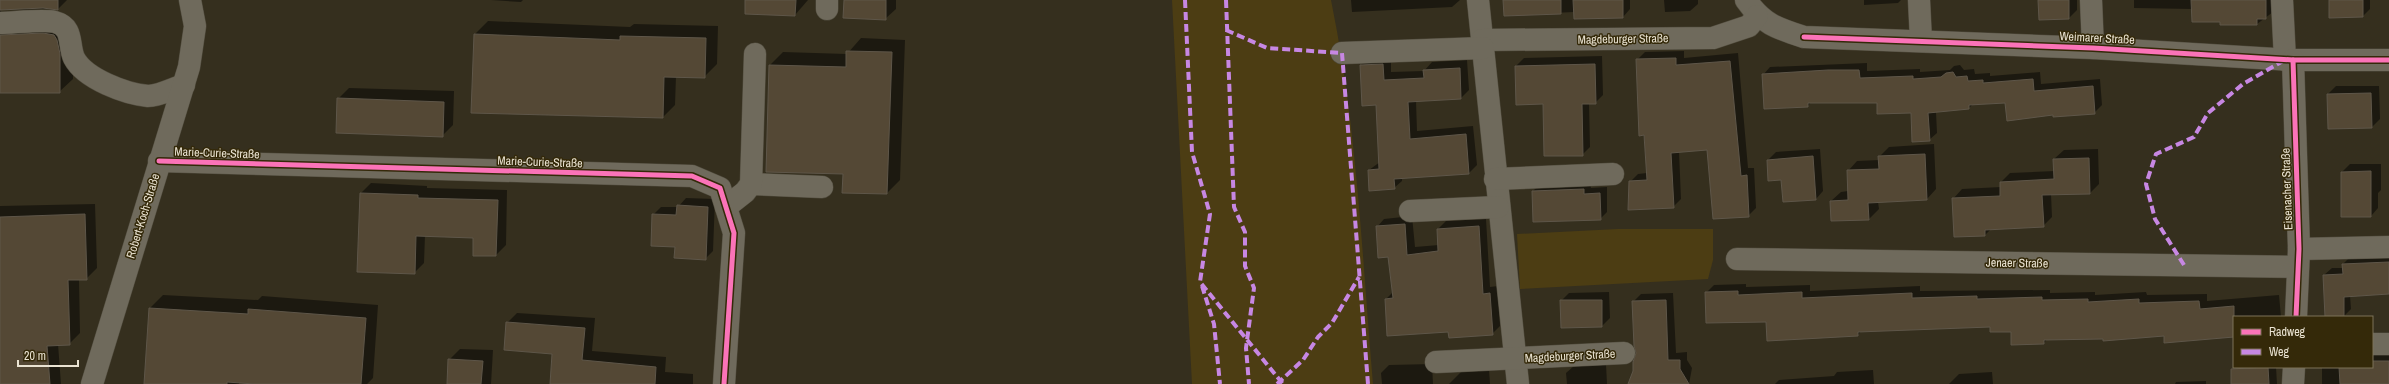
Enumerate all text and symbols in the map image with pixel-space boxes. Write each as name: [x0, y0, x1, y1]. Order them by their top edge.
street label: Weimarer Straße: [2059, 28, 2135, 48]
street label: Magdeburger Straße: [1577, 30, 1669, 48]
street label: Marie-Curie-Straße: [174, 144, 260, 162]
street label: Eisenacher Straße: [2278, 148, 2296, 230]
street label: Marie-Curie-Straße: [497, 153, 583, 171]
street label: Robert-Koch-Straße: [122, 172, 164, 260]
street label: Jenaer Straße: [1986, 254, 2048, 272]
legend: [2233, 316, 2373, 368]
text: Radweg: [2269, 324, 2306, 340]
scale bar: [18, 342, 78, 368]
text: Weg: [2269, 344, 2290, 360]
street label: Magdeburger Straße: [1524, 346, 1616, 366]
text: 20 m: [24, 348, 46, 364]

